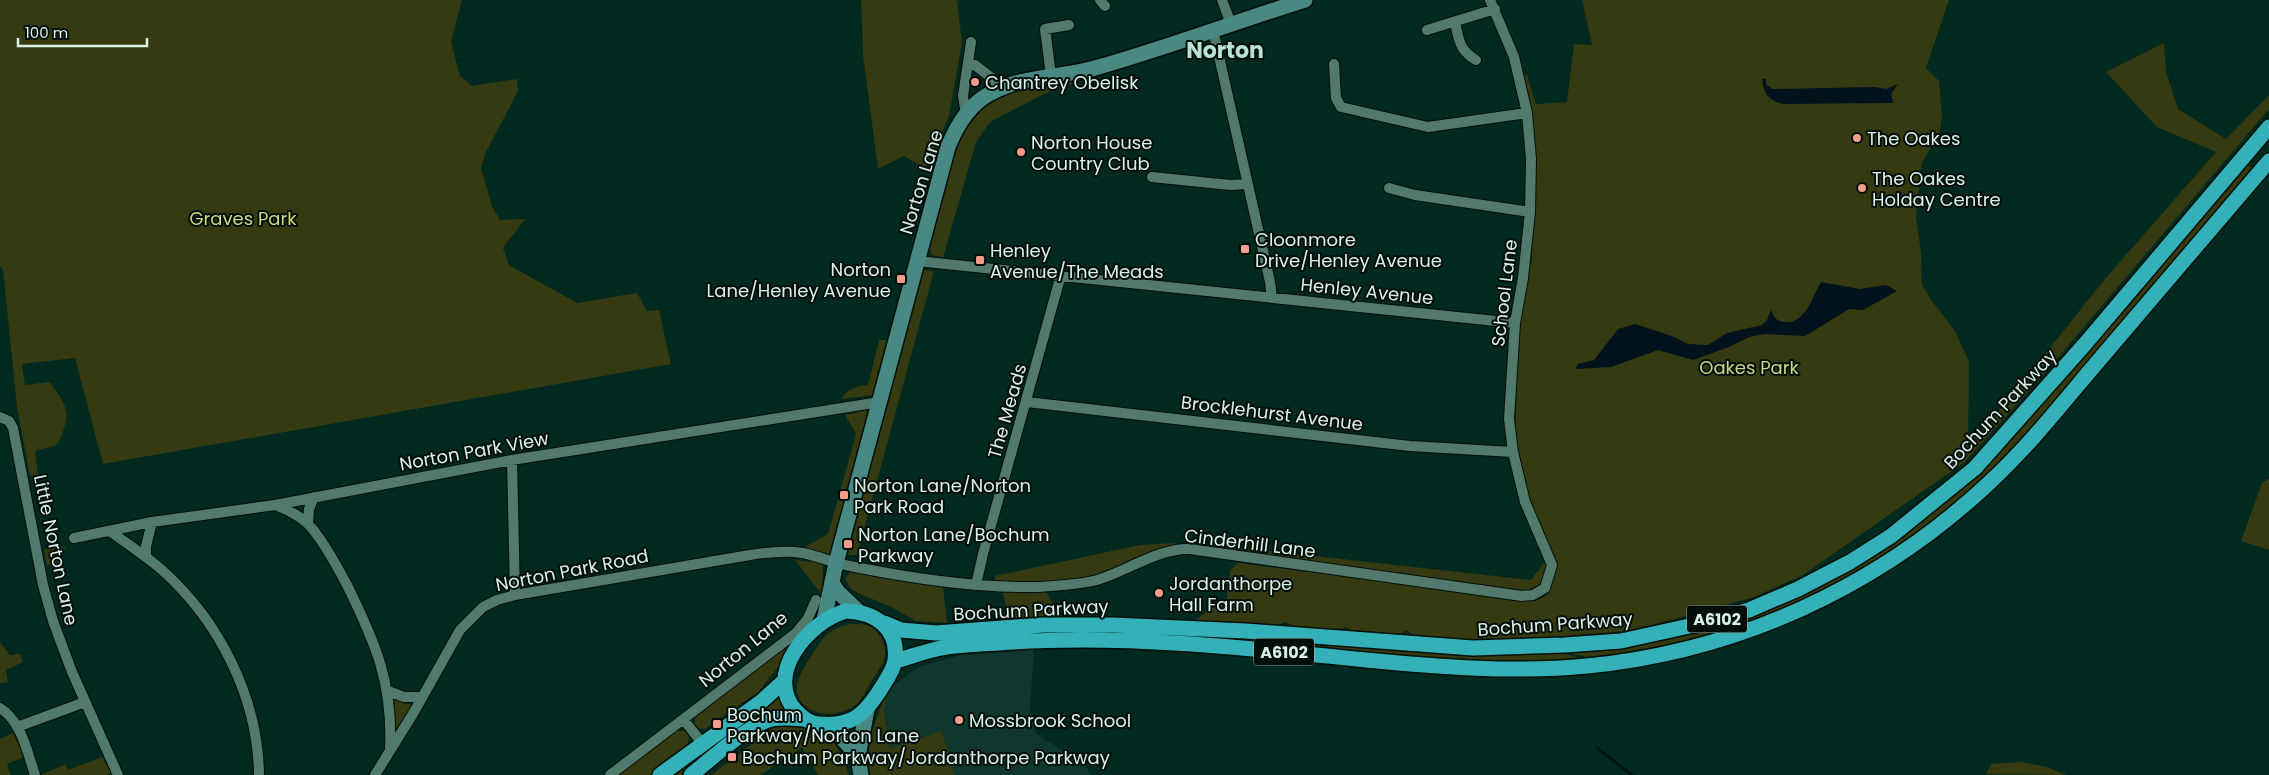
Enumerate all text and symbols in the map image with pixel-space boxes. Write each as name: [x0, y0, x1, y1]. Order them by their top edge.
scale bar: [18, 15, 146, 47]
text: 100 m: [25, 22, 68, 43]
district label: Norton: [1186, 35, 1264, 66]
place label: Chantrey Obelisk: [985, 70, 1139, 95]
marker: Chantrey Obelisk: [969, 76, 981, 88]
place label: The Oakes: [1867, 126, 1960, 151]
street label: Norton Lane: [893, 127, 949, 237]
place label: Norton House Country Club: [1031, 130, 1152, 176]
marker: The Oakes: [1851, 132, 1863, 144]
marker: Norton House Country Club: [1015, 146, 1027, 158]
place label: The Oakes Holday Centre: [1872, 166, 2001, 212]
marker: The Oakes Holday Centre: [1856, 182, 1868, 194]
park label: Graves Park: [190, 206, 297, 231]
place label: Cloonmore Drive/Henley Avenue: [1255, 227, 1442, 273]
place label: Henley Avenue/The Meads: [990, 238, 1164, 284]
street label: School Lane: [1485, 238, 1523, 348]
marker: Cloonmore Drive/Henley Avenue: [1239, 243, 1251, 255]
marker: Henley Avenue/The Meads: [974, 254, 986, 266]
place label: Norton Lane/Henley Avenue: [707, 257, 891, 303]
street label: Henley Avenue: [1299, 272, 1435, 310]
marker: Norton Lane/Henley Avenue: [895, 273, 907, 285]
street label: Bochum Parkway: [1938, 344, 2062, 474]
park label: Oakes Park: [1699, 355, 1799, 380]
street label: The Meads: [982, 361, 1032, 461]
street label: Brocklehurst Avenue: [1180, 389, 1364, 437]
street label: Norton Park View: [397, 426, 551, 476]
street label: Little Norton Lane: [28, 472, 84, 628]
place label: Norton Lane/Norton Park Road: [854, 473, 1031, 519]
marker: Norton Lane/Norton Park Road: [838, 489, 850, 501]
place label: Norton Lane/Bochum Parkway: [858, 522, 1050, 568]
street label: Cinderhill Lane: [1183, 523, 1317, 563]
marker: Norton Lane/Bochum Parkway: [842, 538, 854, 550]
street label: Norton Park Road: [493, 543, 651, 597]
place label: Jordanthorpe Hall Farm: [1169, 571, 1292, 617]
marker: Jordanthorpe Hall Farm: [1153, 587, 1165, 599]
street label: Bochum Parkway: [953, 593, 1109, 627]
street label: Norton Lane: [693, 605, 793, 693]
street label: Bochum Parkway: [1477, 606, 1633, 642]
road number: A6102: [1687, 606, 1747, 632]
road number: A6102: [1254, 638, 1314, 666]
place label: Bochum Parkway/Norton Lane: [727, 702, 919, 748]
place label: Mossbrook School: [969, 708, 1131, 733]
marker: Mossbrook School: [953, 714, 965, 726]
marker: Bochum Parkway/Norton Lane: [711, 718, 723, 730]
place label: Bochum Parkway/Jordanthorpe Parkway: [742, 745, 1110, 770]
marker: Bochum Parkway/Jordanthorpe Parkway: [726, 751, 738, 763]

